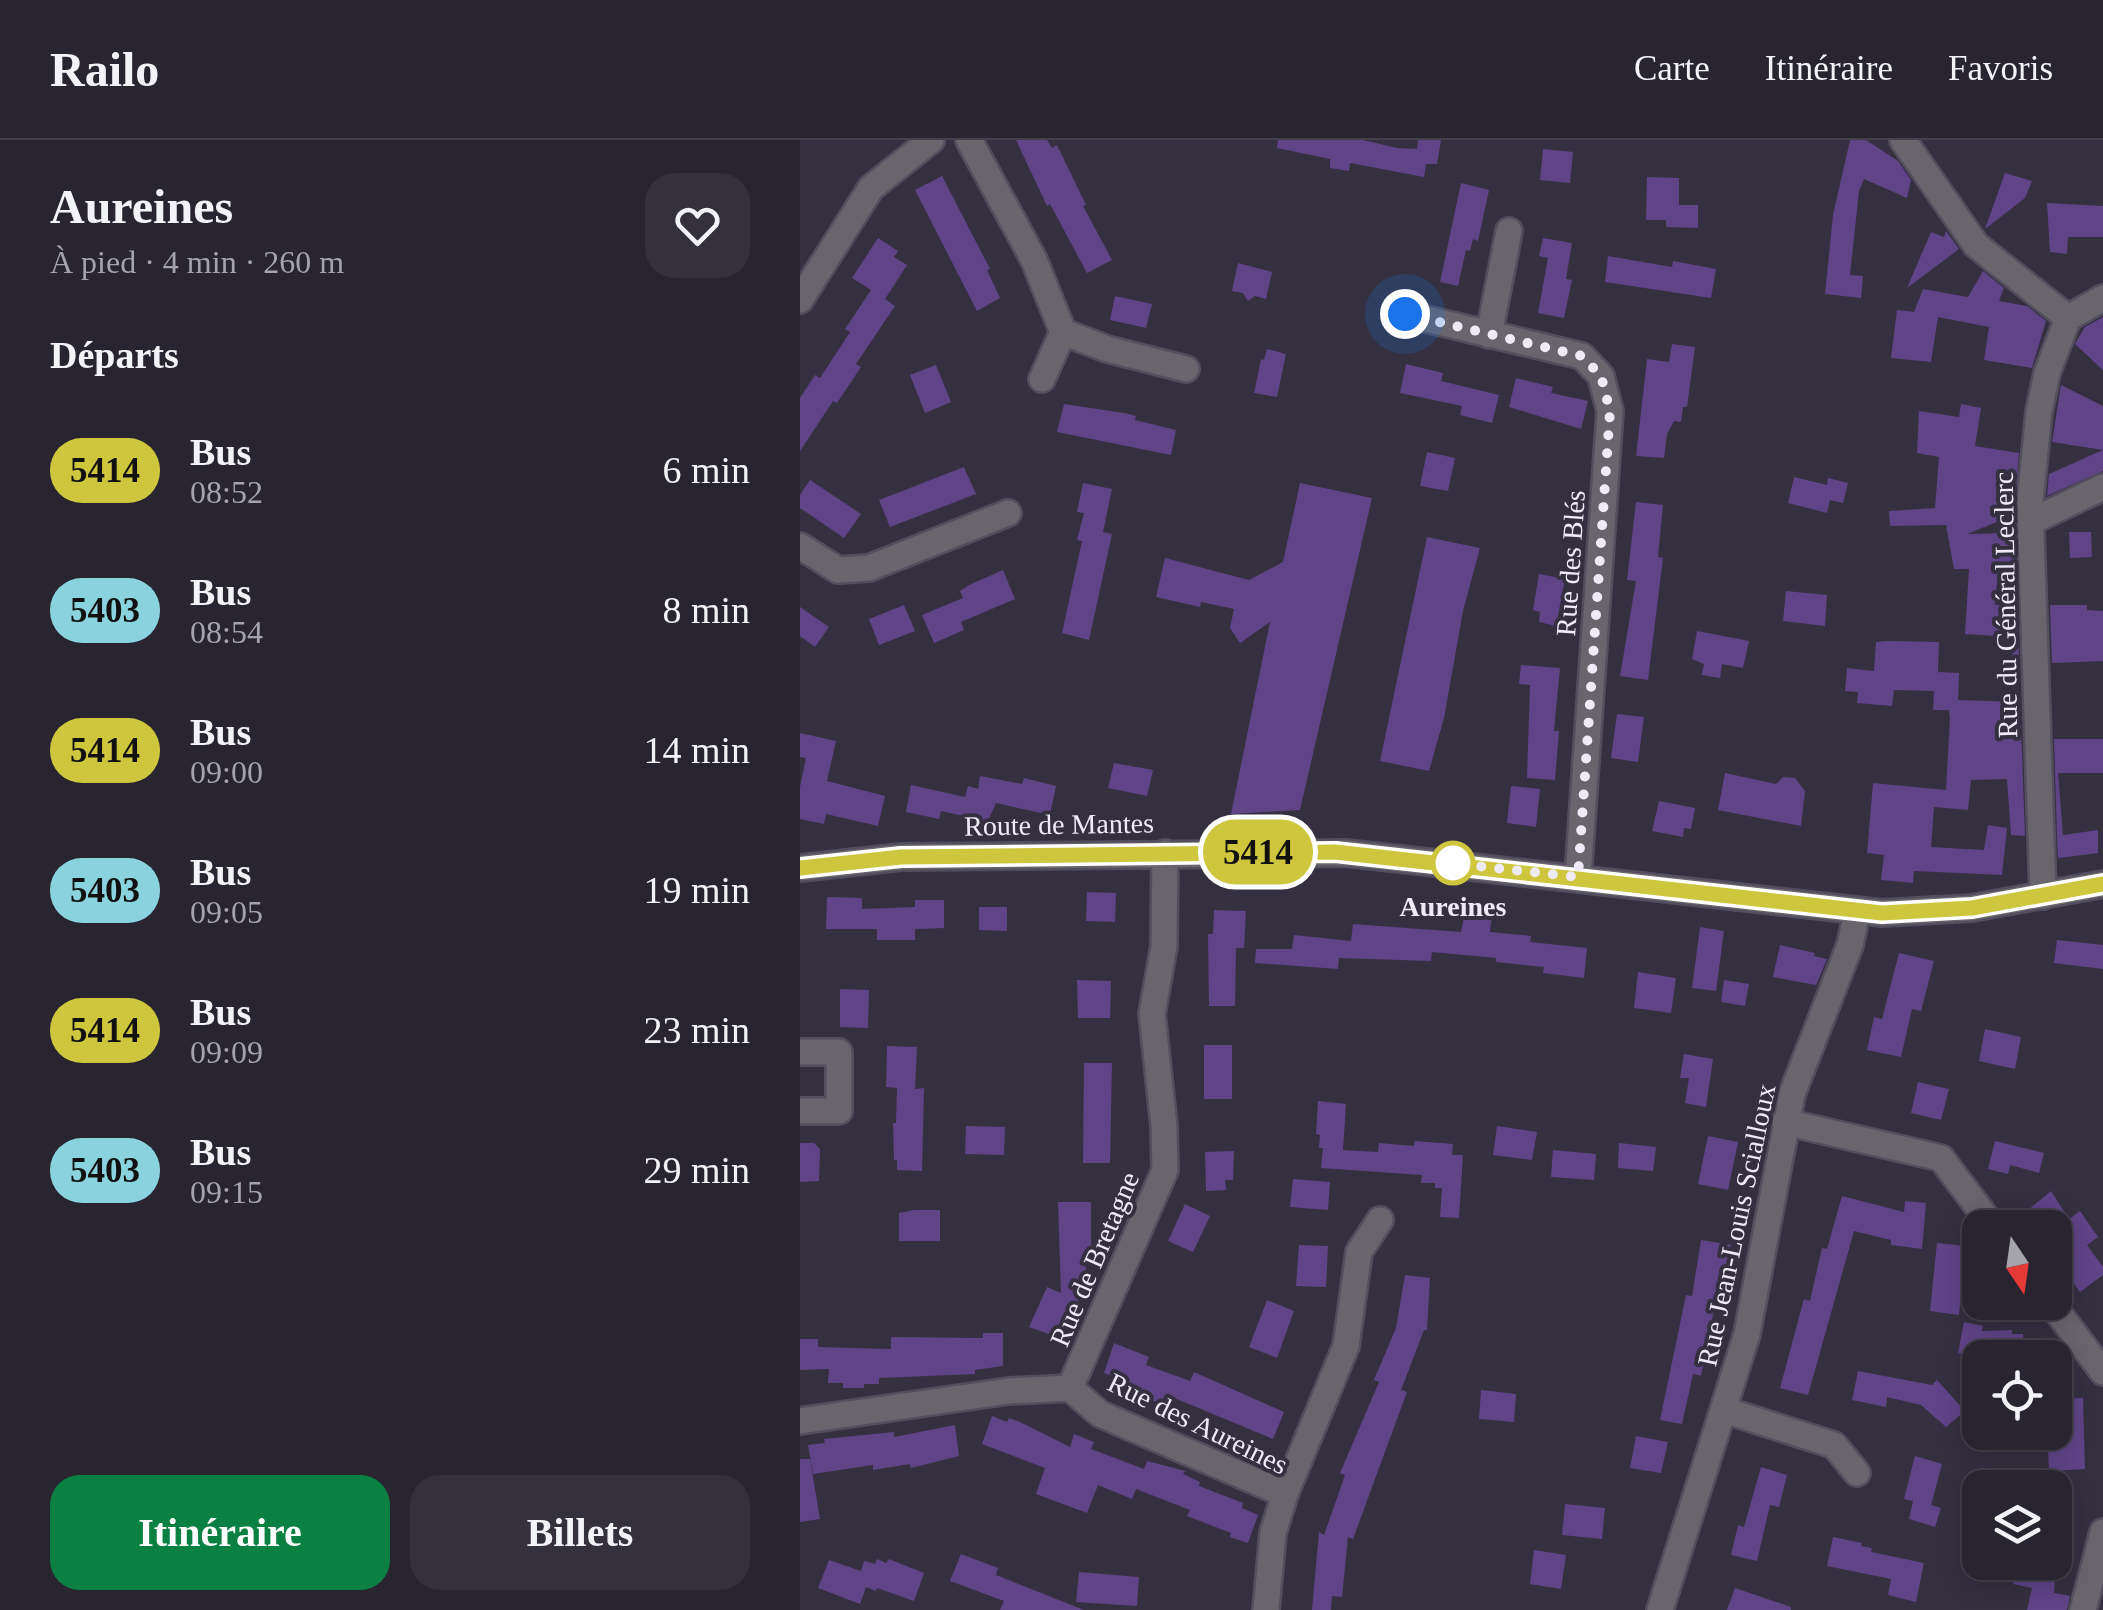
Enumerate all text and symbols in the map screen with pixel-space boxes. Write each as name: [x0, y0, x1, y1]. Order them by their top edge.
text: Railo: [50, 43, 159, 96]
text: Carte: [1634, 49, 1710, 88]
text: Itinéraire: [1765, 49, 1893, 88]
text: Favoris: [1948, 49, 2053, 88]
button: heart: [645, 173, 750, 278]
text: Aureines: [50, 180, 233, 233]
text: À pied · 4 min · 260 m: [50, 244, 344, 280]
your location: [1380, 289, 1430, 339]
text: Départs: [50, 334, 179, 376]
text: Bus: [190, 431, 251, 473]
text: 6 min: [662, 449, 750, 491]
text: 5414: [70, 451, 140, 490]
street label: Rue du Général Leclerc: [1988, 471, 2023, 739]
text: 08:52: [190, 474, 263, 510]
street label: Rue des Blés: [1550, 489, 1591, 637]
text: Bus: [190, 571, 251, 613]
text: 8 min: [662, 589, 750, 631]
text: 5403: [70, 591, 140, 630]
text: 08:54: [190, 614, 263, 650]
text: Bus: [190, 711, 251, 753]
text: 14 min: [643, 729, 750, 771]
text: 5414: [70, 731, 140, 770]
text: 09:00: [190, 754, 263, 790]
street label: Route de Mantes: [964, 807, 1154, 842]
line badge: 5414: [1188, 820, 1328, 884]
text: 5414: [1223, 833, 1293, 872]
marker: Aureines: [1432, 842, 1474, 884]
text: Bus: [190, 851, 251, 893]
text: 19 min: [643, 869, 750, 911]
text: 5403: [70, 871, 140, 910]
place label: Aureines: [1400, 891, 1507, 922]
text: 09:05: [190, 894, 263, 930]
text: Bus: [190, 991, 251, 1033]
text: 23 min: [643, 1009, 750, 1051]
text: 5414: [70, 1011, 140, 1050]
text: 09:09: [190, 1034, 263, 1070]
street label: Rue Jean-Louis Scialloux: [1691, 1081, 1782, 1369]
text: Bus: [190, 1131, 251, 1173]
text: 29 min: [643, 1149, 750, 1191]
text: 5403: [70, 1151, 140, 1190]
street label: Rue de Bretagne: [1044, 1167, 1145, 1351]
text: 09:15: [190, 1174, 263, 1210]
north arrow: [1962, 1210, 2072, 1320]
map controls: [1962, 1210, 2072, 1580]
button: locate: [1962, 1340, 2072, 1450]
street label: Rue des Aureines: [1103, 1367, 1293, 1480]
button: layers: [1962, 1470, 2072, 1580]
button: Itinéraire: [50, 1475, 390, 1590]
button: Billets: [410, 1475, 750, 1590]

